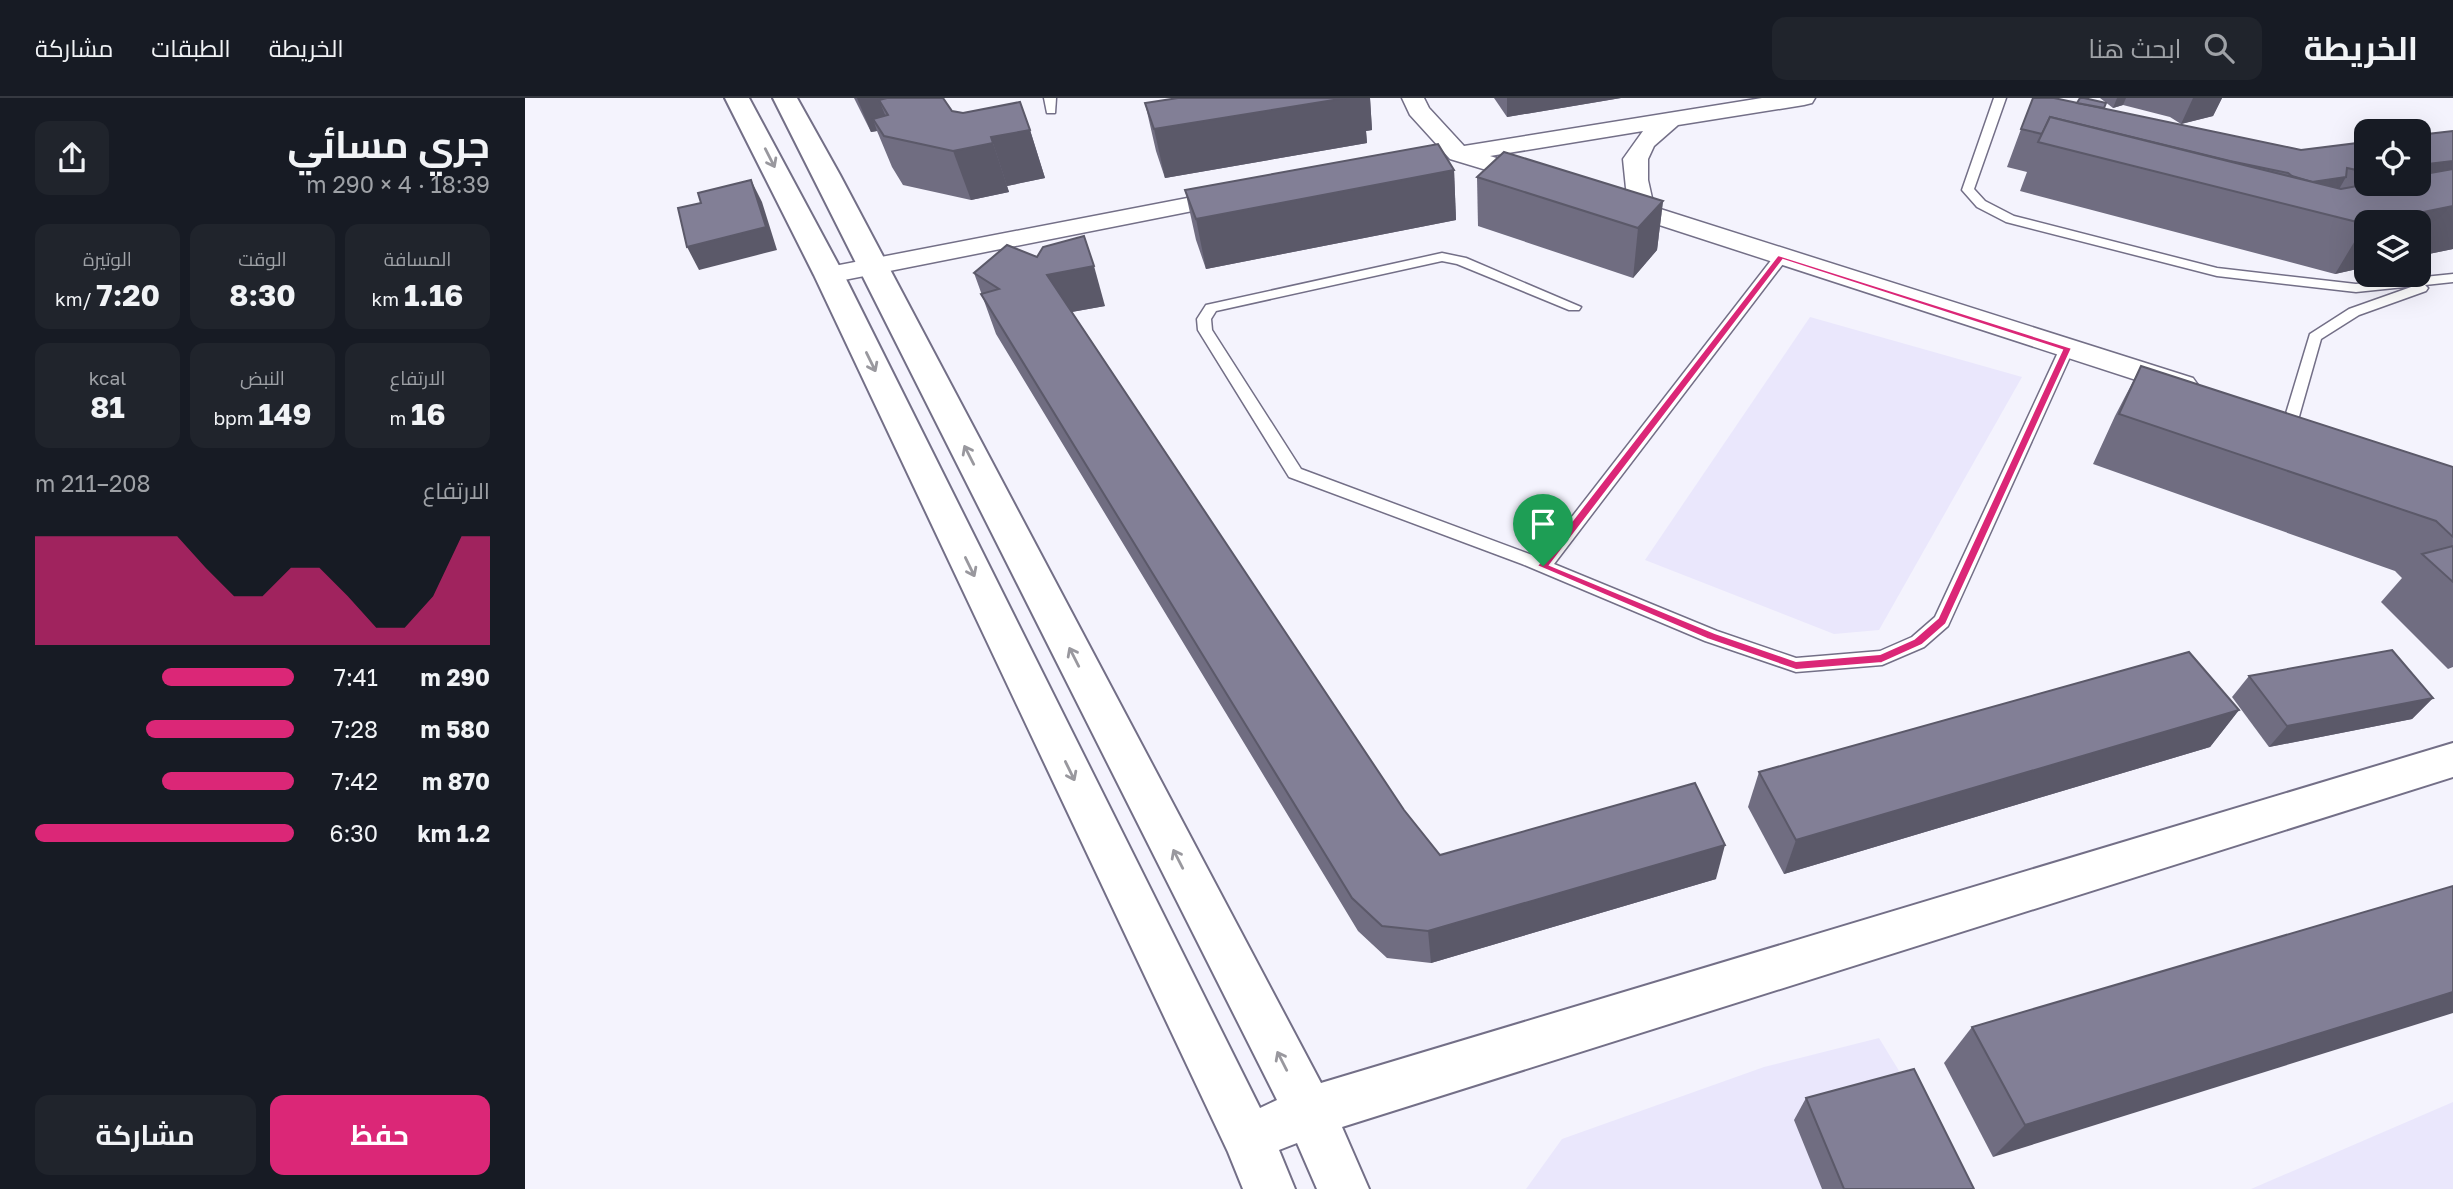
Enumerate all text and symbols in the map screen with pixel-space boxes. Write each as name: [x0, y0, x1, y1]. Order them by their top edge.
search box: [1772, 17, 2262, 80]
text: الخريطة: [2304, 28, 2418, 67]
icon: search: [2200, 29, 2238, 67]
text: مشاركة: [35, 33, 113, 62]
text: الطبقات: [151, 33, 231, 62]
text: الخريطة: [269, 33, 344, 62]
text: ابحث هنا: [2088, 33, 2182, 64]
map controls: [2354, 119, 2431, 287]
button: locate: [2354, 119, 2431, 196]
button: share: [35, 121, 109, 195]
text: جري مسائي: [288, 121, 490, 166]
one-way arrow: [763, 147, 777, 168]
text: 18:39 · 4 × 290 m: [306, 170, 490, 198]
button: layers: [2354, 210, 2431, 287]
text: الوتيرة: [83, 247, 132, 270]
text: الوقت: [238, 247, 287, 270]
text: المسافة: [384, 247, 451, 270]
text: 7:20: [96, 277, 160, 313]
text: 8:30: [229, 277, 296, 313]
text: 1.16: [404, 277, 463, 313]
text: /km: [55, 287, 96, 310]
text: km: [372, 287, 404, 310]
one-way arrow: [864, 351, 878, 372]
text: kcal: [89, 366, 126, 389]
text: النبض: [240, 366, 285, 389]
text: الارتفاع: [390, 366, 445, 389]
text: 81: [90, 389, 125, 425]
text: 149: [258, 396, 312, 432]
text: 16: [411, 396, 446, 432]
text: bpm: [213, 406, 258, 429]
text: m: [389, 406, 411, 429]
one-way arrow: [962, 445, 976, 465]
text: 208–211 m: [35, 469, 151, 497]
text: الارتفاع: [423, 476, 490, 504]
pin: [1513, 494, 1573, 566]
icon: arrive: [1524, 505, 1562, 543]
one-way arrow: [964, 556, 978, 577]
one-way arrow: [1066, 647, 1080, 668]
text: 7:41: [334, 663, 378, 691]
text: 290 m: [421, 663, 490, 691]
text: 7:28: [332, 715, 378, 743]
text: 580 m: [420, 715, 490, 743]
one-way arrow: [1063, 760, 1077, 781]
text: 7:42: [332, 767, 378, 795]
text: 870 m: [422, 767, 490, 795]
text: 6:30: [329, 819, 378, 847]
text: 1.2 km: [418, 819, 490, 847]
one-way arrow: [1171, 849, 1184, 870]
one-way arrow: [1275, 1051, 1289, 1072]
button: مشاركة: [35, 1095, 256, 1175]
button: حفظ: [270, 1095, 490, 1175]

